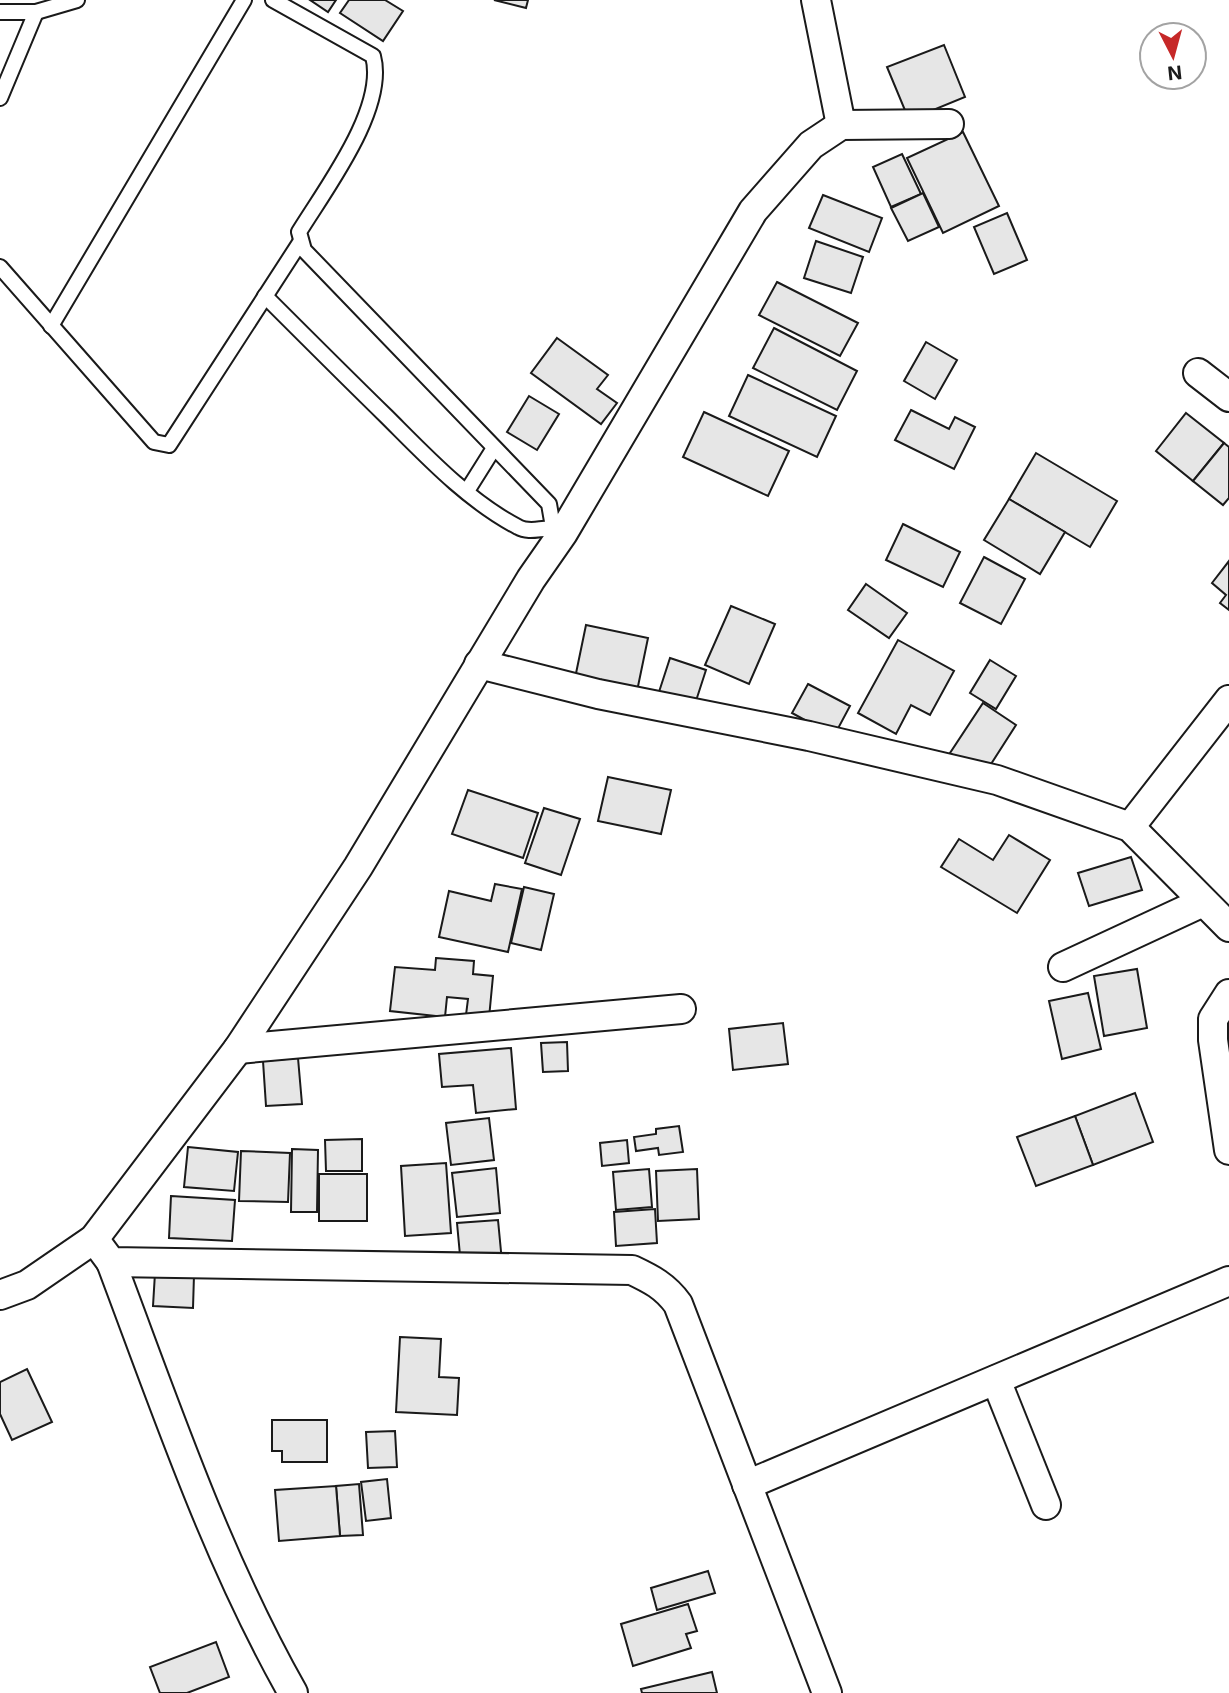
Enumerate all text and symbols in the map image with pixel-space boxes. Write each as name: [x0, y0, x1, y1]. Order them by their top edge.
north arrow: [1138, 21, 1208, 91]
text: N: [1166, 60, 1183, 85]

